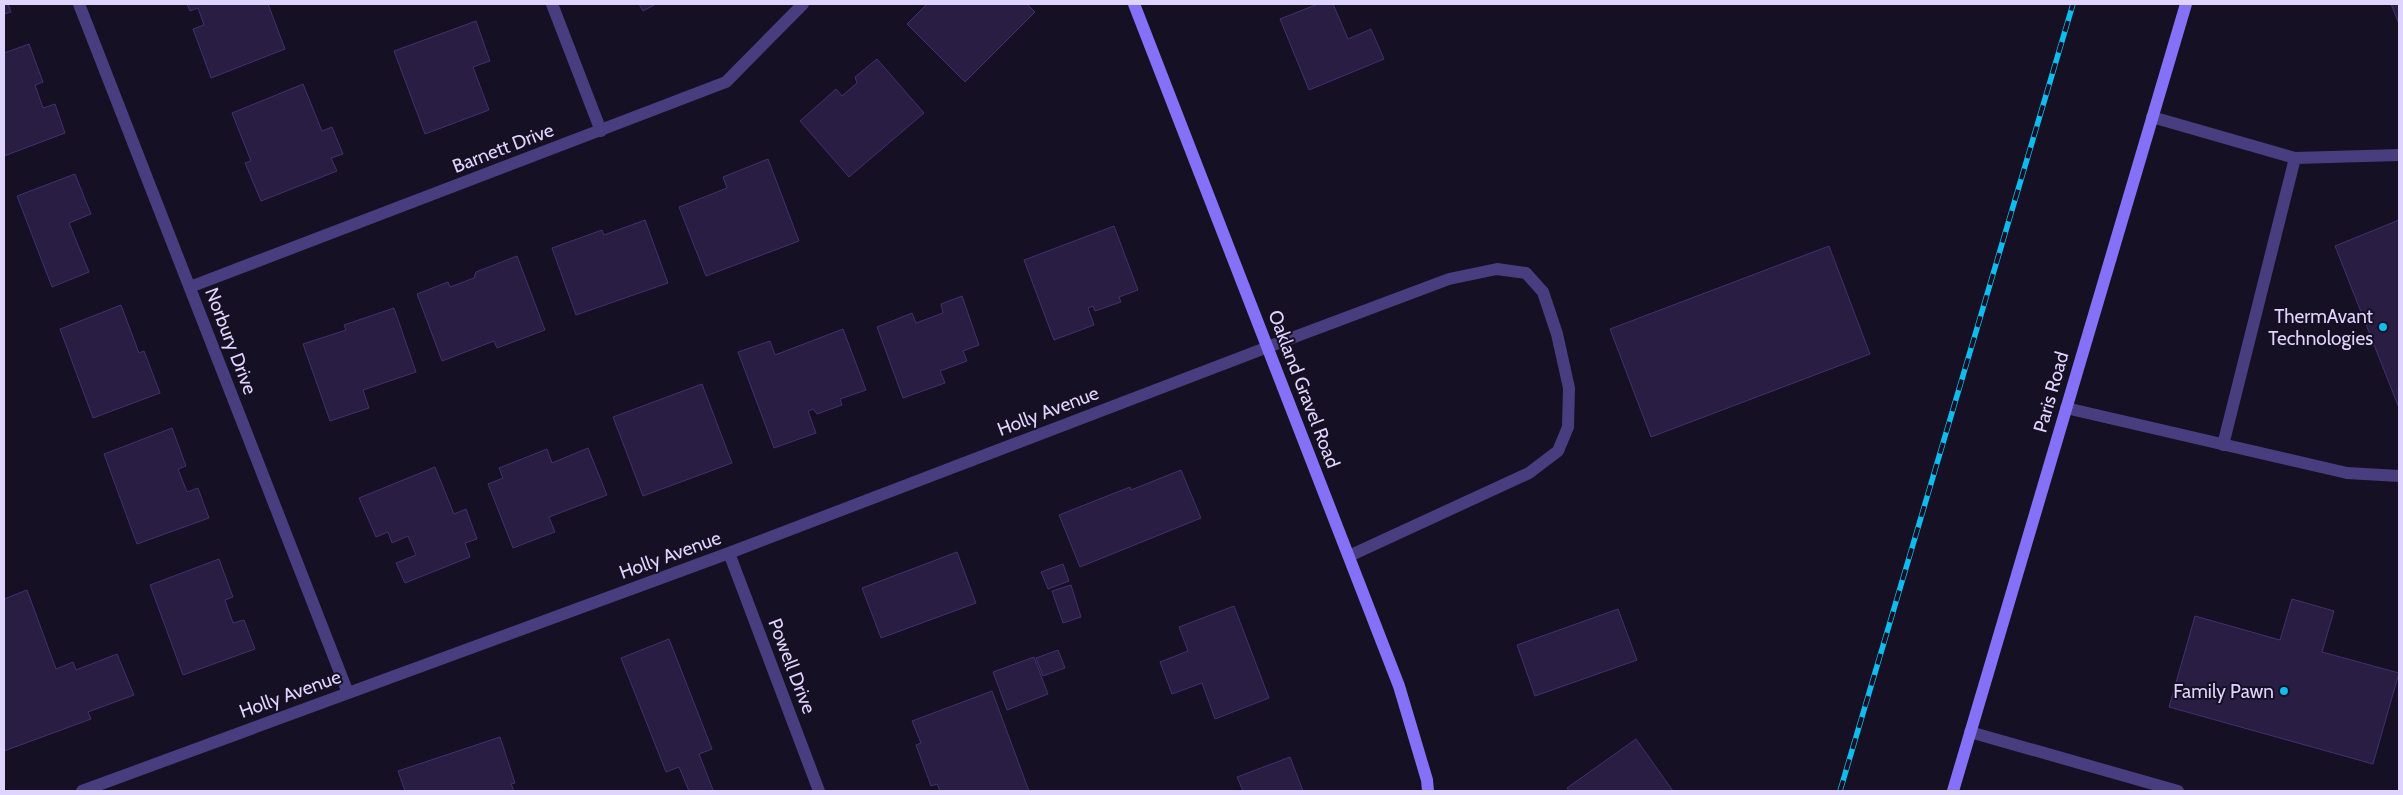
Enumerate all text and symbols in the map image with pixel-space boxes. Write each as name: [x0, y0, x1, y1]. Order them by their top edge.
street label: Barnett Drive: [449, 118, 557, 178]
street label: Norbury Drive: [200, 284, 262, 398]
place label: ThermAvant Technologies: [2268, 305, 2374, 350]
street label: Oakland Gravel Road: [1263, 307, 1345, 471]
marker: ThermAvant Technologies: [2377, 321, 2389, 333]
street label: Paris Road: [2028, 349, 2074, 435]
street label: Holly Avenue: [994, 381, 1102, 441]
street label: Holly Avenue: [616, 526, 724, 584]
street label: Powell Drive: [763, 615, 821, 717]
street label: Holly Avenue: [236, 665, 344, 723]
place label: Family Pawn: [2173, 680, 2274, 703]
marker: Family Pawn: [2278, 685, 2290, 697]

